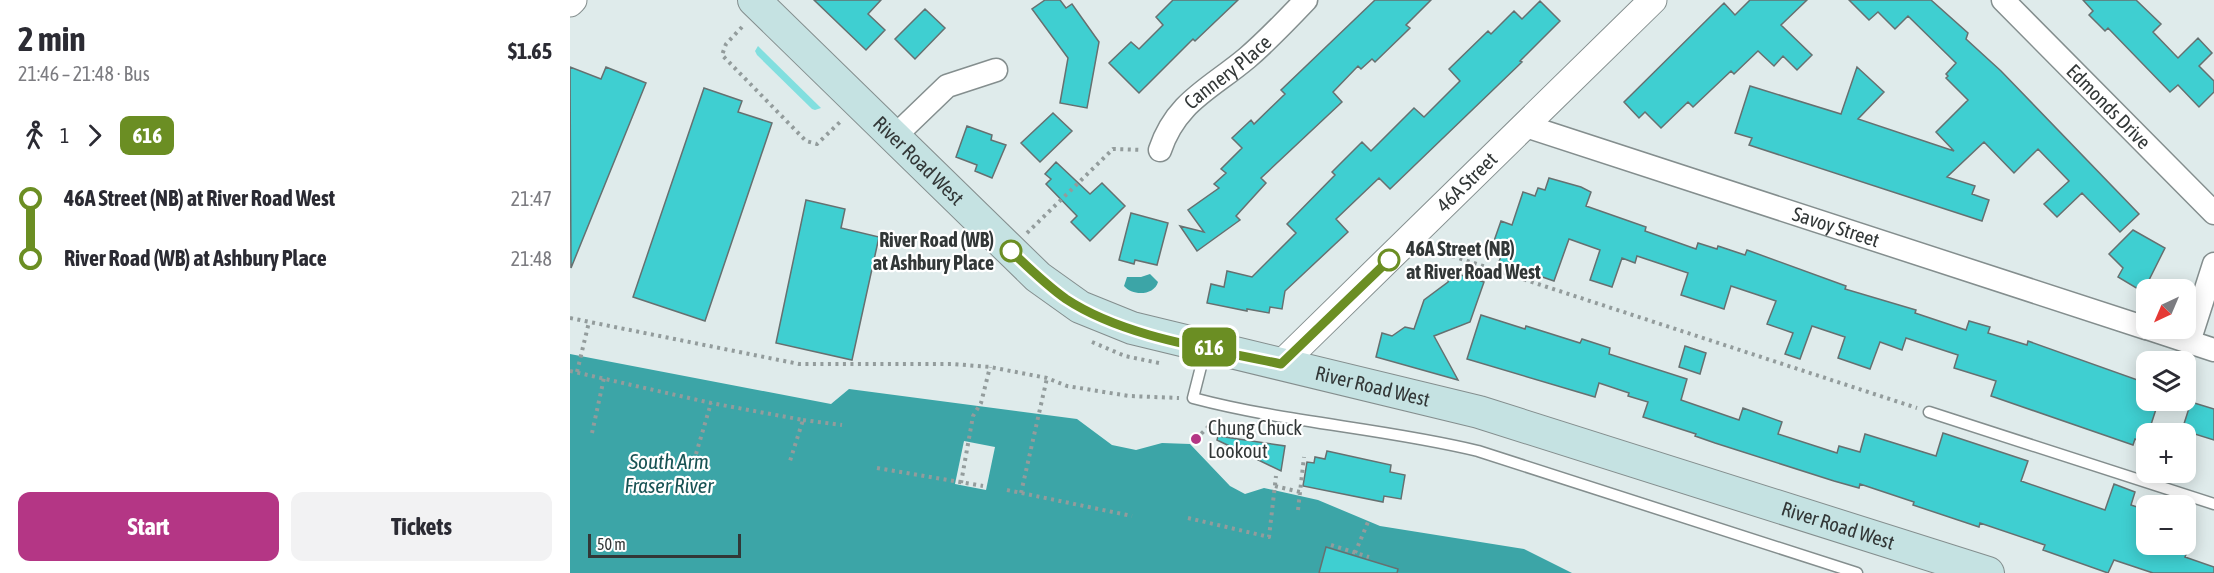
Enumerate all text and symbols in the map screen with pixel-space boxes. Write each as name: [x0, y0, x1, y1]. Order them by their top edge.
text: 2 min: [18, 20, 85, 58]
street label: Cannery Place: [1179, 30, 1275, 113]
text: $1.65: [508, 38, 552, 64]
street label: Edmonds Drive: [2062, 59, 2156, 153]
text: 21:46 – 21:48 · Bus: [18, 62, 150, 85]
street label: River Road West: [869, 111, 969, 210]
icon: walk: [18, 119, 51, 152]
icon: forward: [78, 119, 111, 152]
text: 616: [132, 123, 162, 147]
text: 1: [60, 124, 69, 147]
street label: 46A Street: [1432, 147, 1502, 216]
text: 46A Street (NB) at River Road West: [64, 185, 335, 211]
text: 21:47: [511, 187, 552, 210]
street label: Savoy Street: [1790, 202, 1883, 251]
place label: River Road (WB) at Ashbury Place: [873, 228, 994, 274]
place label: 46A Street (NB) at River Road West: [1405, 237, 1541, 283]
marker: River Road (WB) at Ashbury Place: [1000, 240, 1022, 262]
text: River Road (WB) at Ashbury Place: [64, 245, 327, 271]
text: 21:48: [511, 247, 552, 270]
marker: 46A Street (NB) at River Road West: [1378, 249, 1400, 271]
north arrow: [2136, 279, 2196, 339]
map controls: [2136, 279, 2196, 555]
line badge: 616: [1174, 328, 1244, 366]
text: 616: [1194, 335, 1224, 359]
button: layers: [2136, 351, 2196, 411]
street label: River Road West: [1313, 361, 1433, 411]
place label: Chung Chuck Lookout: [1208, 416, 1302, 462]
button: +: [2136, 423, 2196, 483]
marker: Chung Chuck Lookout: [1189, 432, 1203, 446]
water label: South Arm Fraser River: [625, 449, 714, 497]
button: Start: [18, 492, 279, 561]
button: Tickets: [291, 492, 552, 561]
button: −: [2136, 495, 2196, 555]
street label: River Road West: [1779, 496, 1898, 554]
scale bar: [588, 531, 741, 558]
text: 50 m: [597, 535, 626, 553]

